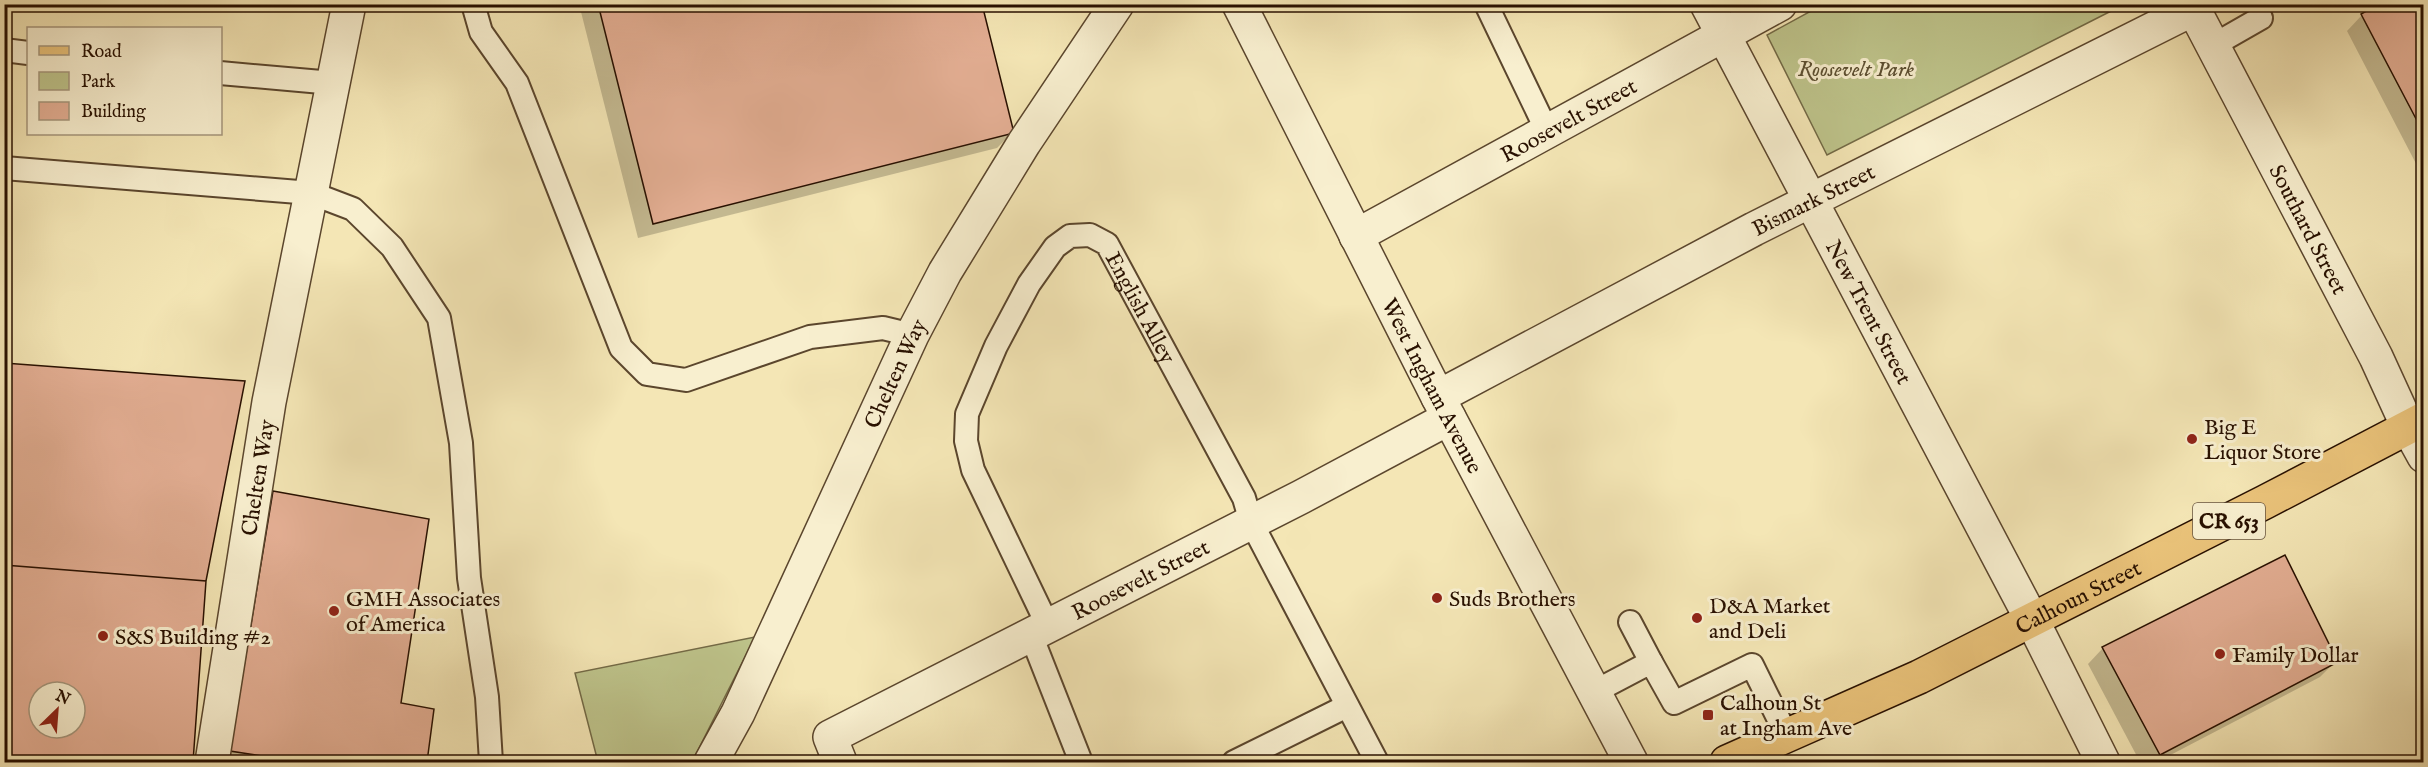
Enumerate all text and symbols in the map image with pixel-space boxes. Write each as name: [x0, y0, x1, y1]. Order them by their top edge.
legend: [27, 27, 222, 135]
text: Road: [81, 41, 122, 64]
park label: Roosevelt Park: [1798, 56, 1914, 84]
text: Park: [81, 71, 116, 94]
street label: Roosevelt Street: [1496, 73, 1643, 170]
text: Building: [81, 101, 146, 124]
street label: Bismark Street: [1748, 158, 1881, 244]
street label: Southard Street: [2262, 160, 2353, 300]
street label: New Trent Street: [1818, 236, 1917, 390]
street label: English Alley: [1098, 247, 1181, 369]
street label: West Ingham Avenue: [1374, 294, 1488, 479]
street label: Chelten Way: [859, 315, 934, 433]
place label: Big E Liquor Store: [2204, 414, 2321, 467]
street label: Chelten Way: [236, 417, 282, 538]
marker: Big E Liquor Store: [2185, 432, 2199, 446]
road number: CR 653: [2193, 503, 2265, 539]
street label: Roosevelt Street: [1067, 534, 1215, 628]
street label: Calhoun Street: [2011, 555, 2147, 642]
place label: GMH Associates of America: [346, 586, 500, 639]
place label: Suds Brothers: [1449, 586, 1576, 614]
marker: Suds Brothers: [1430, 591, 1444, 605]
place label: D&A Market and Deli: [1709, 593, 1831, 646]
marker: GMH Associates of America: [327, 604, 341, 618]
marker: D&A Market and Deli: [1690, 611, 1704, 625]
place label: S&S Building #2: [115, 624, 271, 652]
marker: S&S Building #2: [96, 629, 110, 643]
place label: Family Dollar: [2232, 642, 2359, 670]
marker: Family Dollar: [2213, 647, 2227, 661]
north arrow: [27, 680, 87, 740]
text: N: [51, 686, 73, 710]
place label: Calhoun St at Ingham Ave: [1720, 690, 1852, 743]
marker: Calhoun St at Ingham Ave: [1701, 708, 1715, 722]

